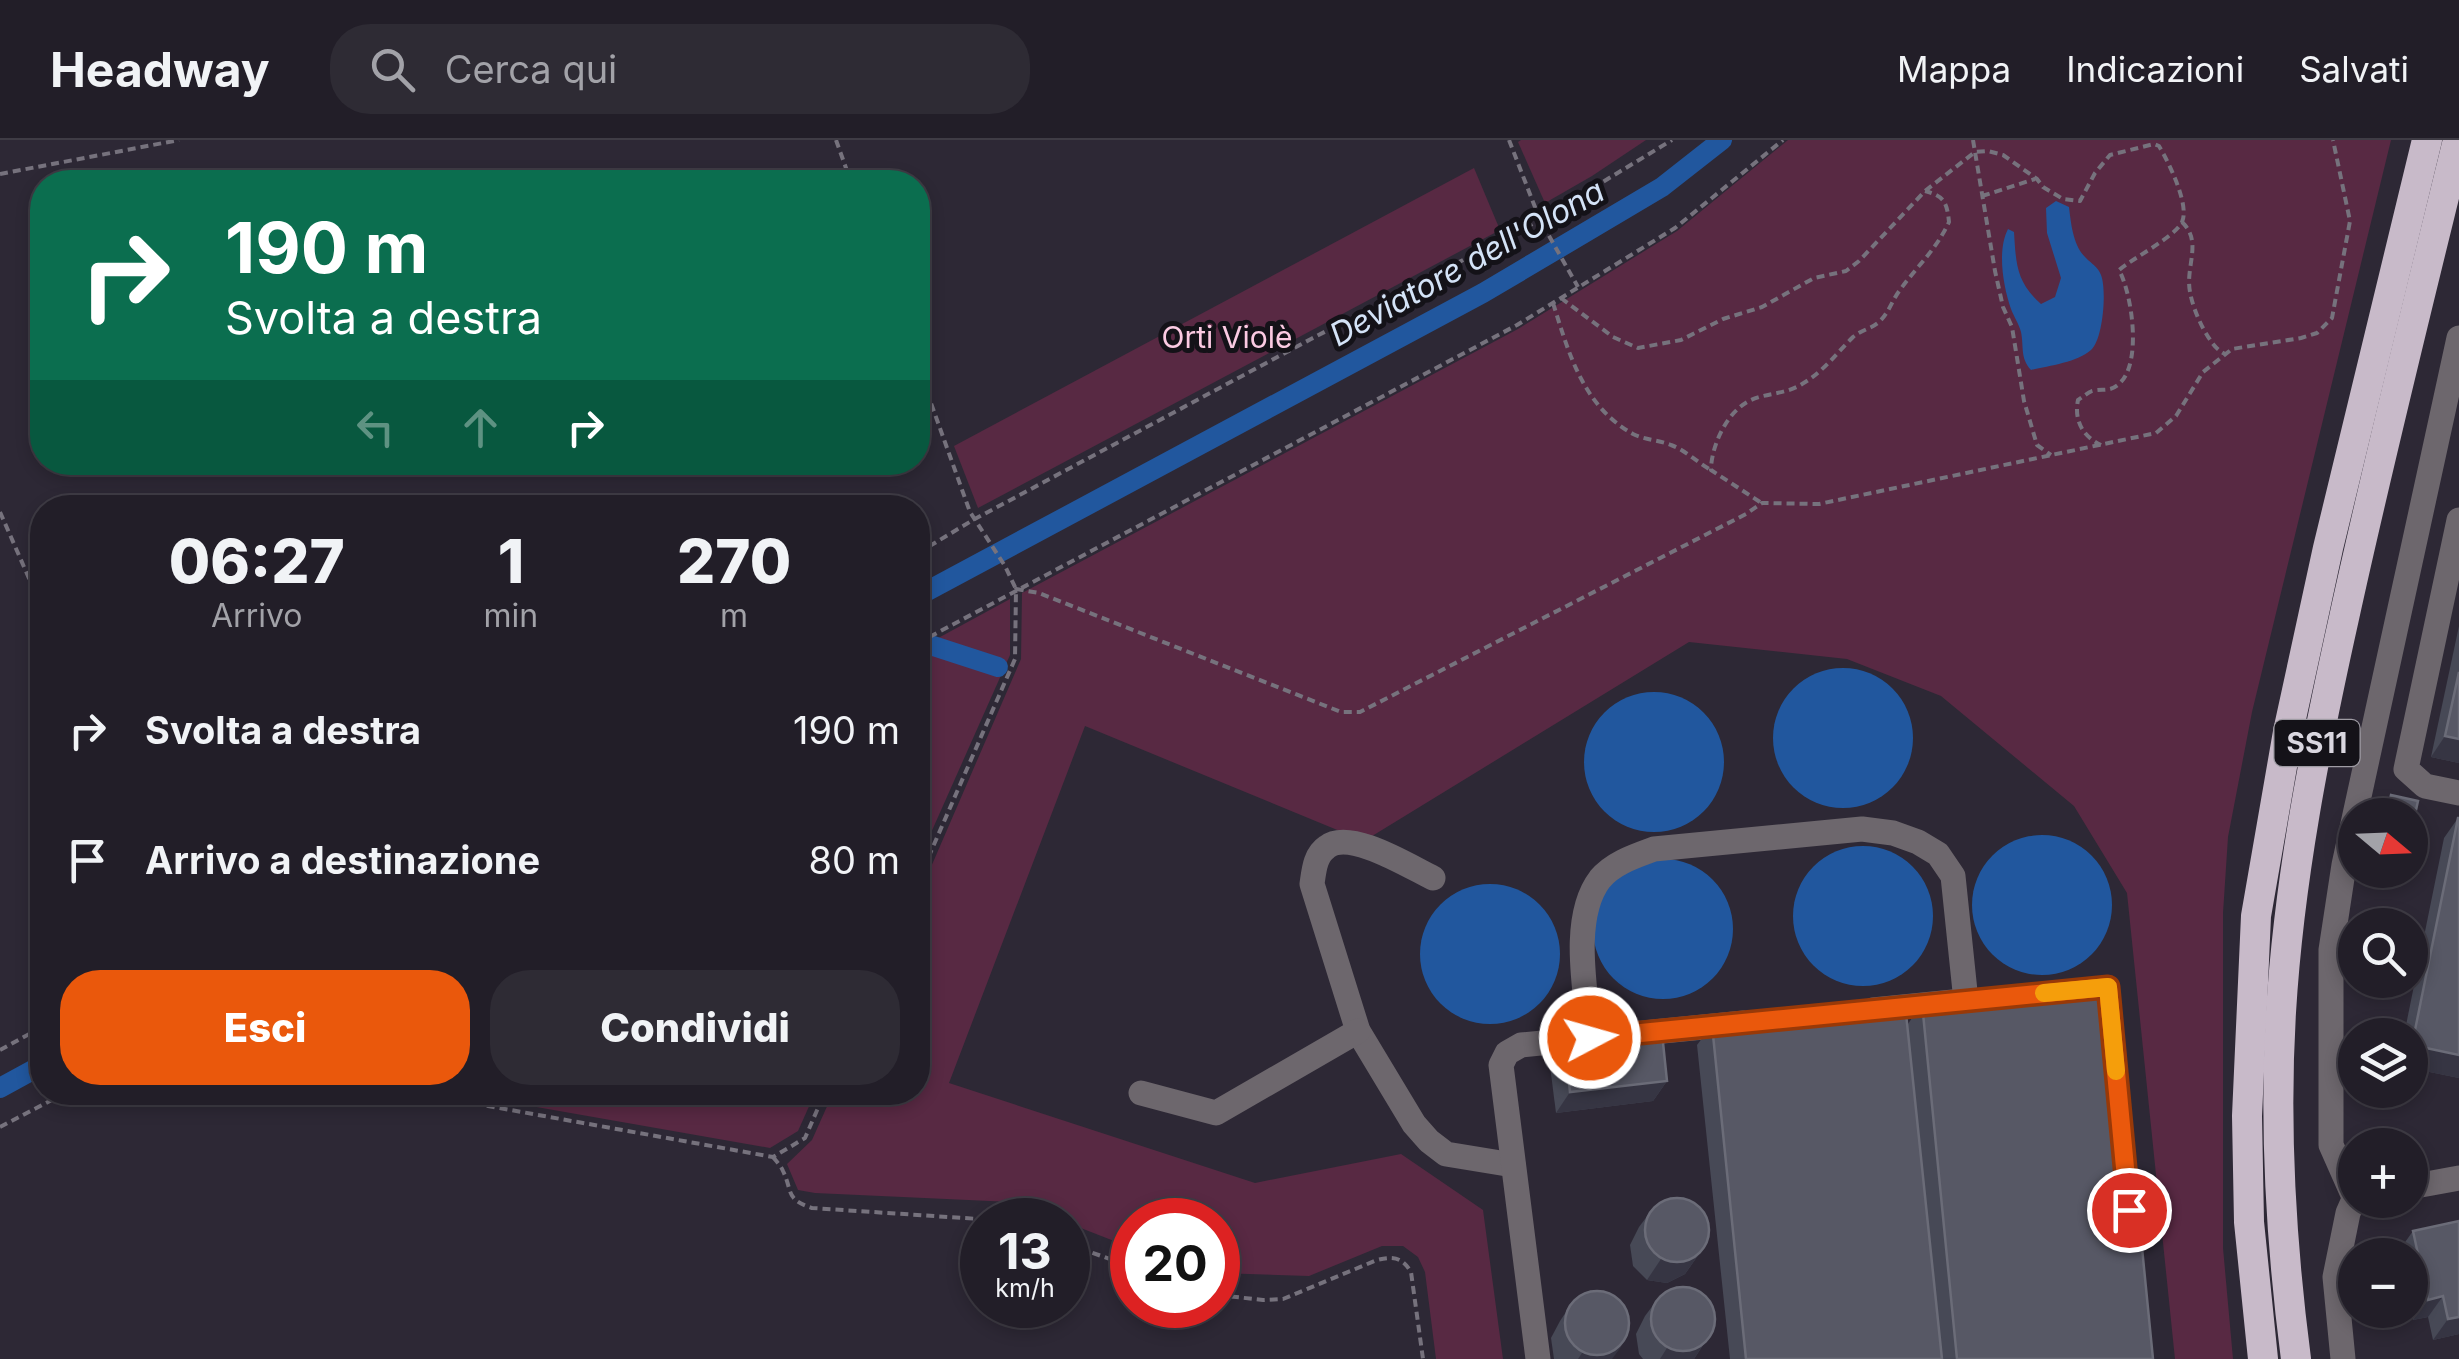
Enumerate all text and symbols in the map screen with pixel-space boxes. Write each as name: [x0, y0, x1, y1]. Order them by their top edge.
search box: [330, 24, 1030, 114]
text: Headway: [50, 40, 270, 99]
icon: search: [365, 42, 420, 97]
text: Cerca qui: [445, 46, 617, 92]
text: Mappa: [1897, 48, 2011, 90]
text: Indicazioni: [2066, 48, 2244, 90]
text: Salvati: [2299, 48, 2409, 90]
water label: Deviatore dell'Olona: [1323, 171, 1611, 354]
text: 190 m: [225, 205, 428, 290]
icon: right: [60, 210, 190, 340]
text: Svolta a destra: [225, 290, 542, 345]
park label: Orti Violè: [1162, 319, 1292, 355]
icon: left: [348, 400, 403, 455]
icon: ahead: [453, 400, 508, 455]
icon: right: [558, 400, 613, 455]
text: 06:27: [169, 525, 345, 597]
text: 1: [498, 525, 524, 597]
text: 270: [677, 525, 791, 597]
text: Arrivo: [211, 596, 303, 635]
text: min: [484, 596, 538, 635]
text: m: [720, 596, 748, 635]
icon: right: [60, 703, 115, 758]
text: Svolta a destra: [145, 707, 421, 753]
text: 190 m: [793, 707, 900, 753]
road number: SS11: [2274, 720, 2360, 766]
north arrow: [2338, 798, 2428, 888]
map controls: [2338, 798, 2428, 1328]
icon: arrive: [60, 833, 115, 888]
text: Arrivo a destinazione: [145, 837, 540, 883]
text: 80 m: [809, 837, 900, 883]
button: search: [2338, 908, 2428, 998]
button: Esci: [60, 970, 470, 1085]
button: Condividi: [490, 970, 900, 1085]
position arrow: [1538, 986, 1642, 1090]
button: layers: [2338, 1018, 2428, 1108]
button: +: [2338, 1128, 2428, 1218]
pin: [2087, 1168, 2172, 1253]
icon: arrive: [2102, 1183, 2157, 1238]
speed limit sign: 20: [1110, 1198, 1240, 1328]
text: 13: [998, 1221, 1052, 1281]
button: −: [2338, 1238, 2428, 1328]
text: km/h: [995, 1273, 1055, 1303]

